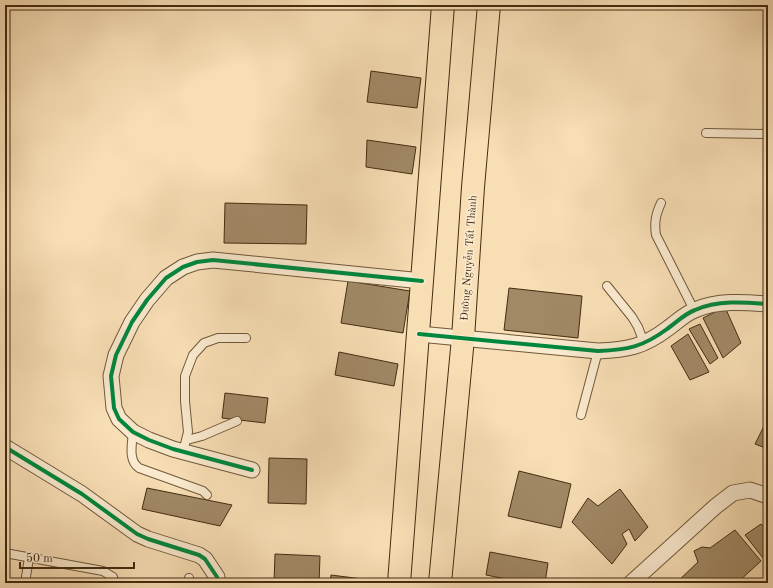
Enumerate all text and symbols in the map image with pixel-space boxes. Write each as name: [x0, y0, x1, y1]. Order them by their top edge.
street label: Đường Nguyễn Tất Thành: [459, 195, 479, 321]
scale bar: [20, 544, 134, 570]
text: 50 m: [26, 552, 53, 565]

